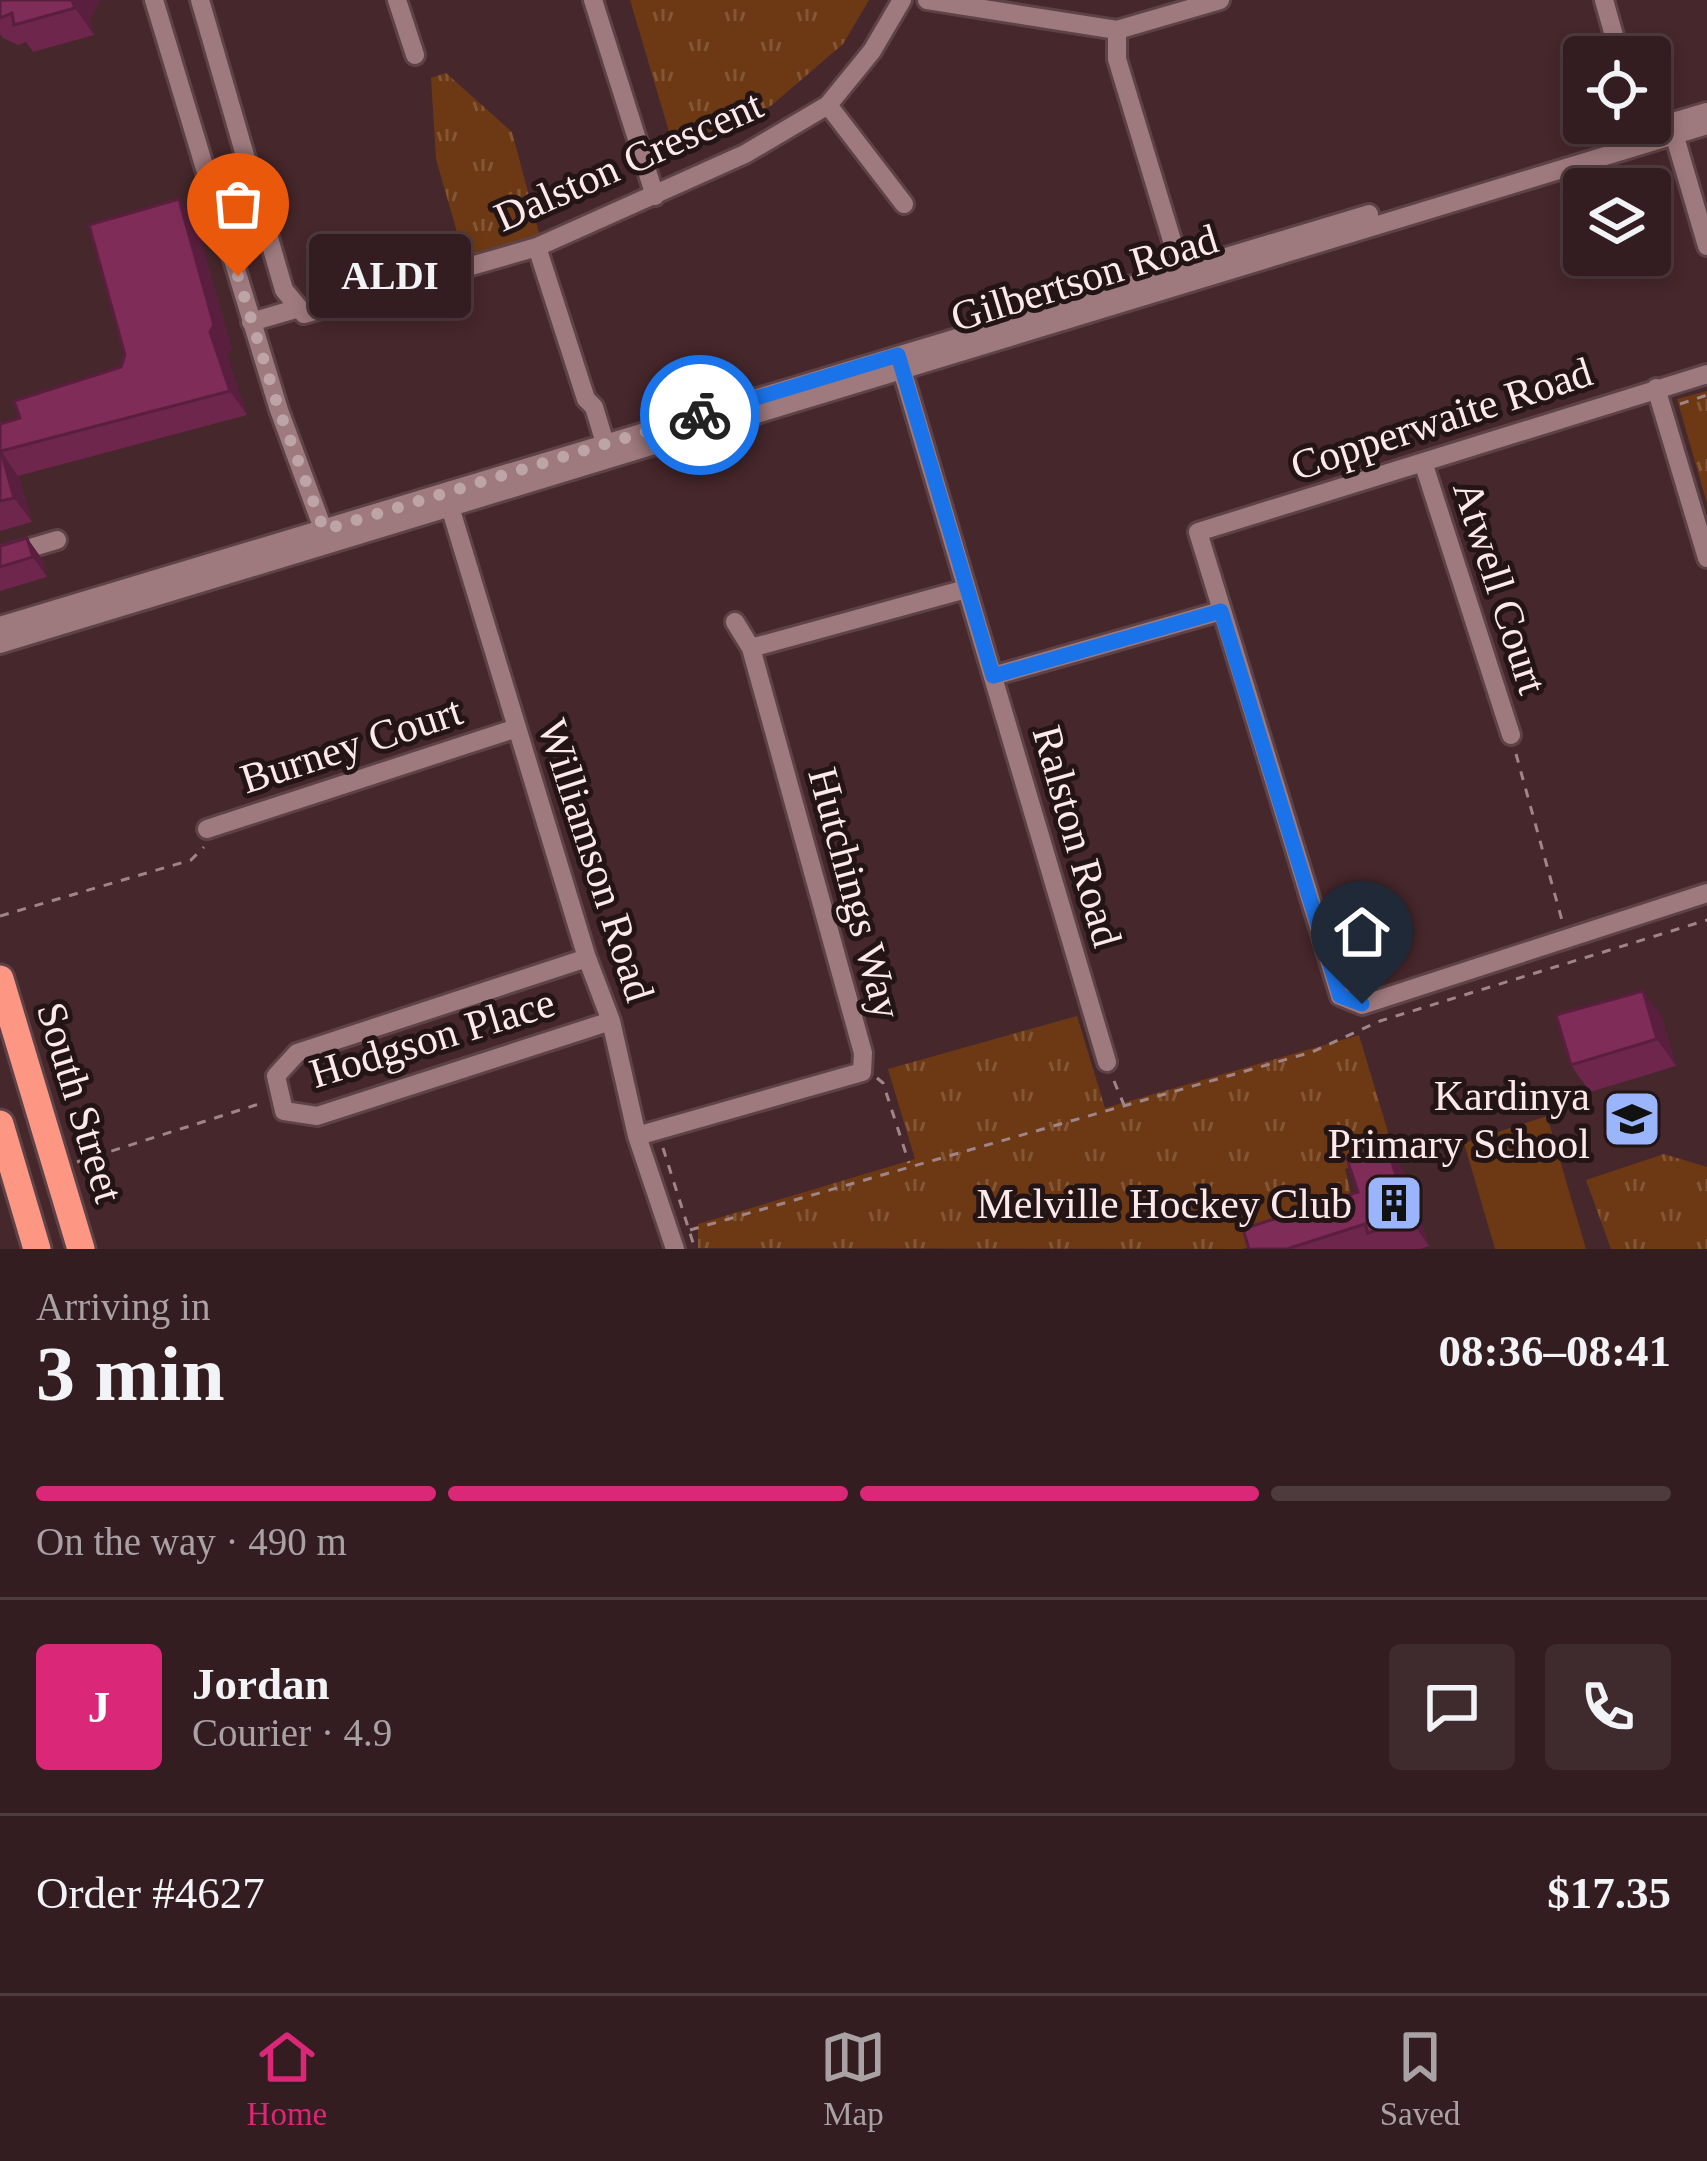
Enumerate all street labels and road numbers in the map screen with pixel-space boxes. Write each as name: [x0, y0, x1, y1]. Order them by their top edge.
street label: Dalston Crescent: [487, 81, 770, 241]
street label: Gilbertson Road: [945, 216, 1223, 340]
street label: Copperwaite Road: [1285, 349, 1598, 489]
street label: Atwell Court: [1444, 475, 1556, 700]
street label: Burney Court: [235, 687, 468, 802]
street label: Williamson Road: [529, 714, 663, 1007]
street label: Ralston Road: [1024, 721, 1131, 952]
street label: Hutchings Way: [799, 763, 911, 1024]
street label: Hodgson Place: [305, 979, 560, 1097]
street label: South Street: [28, 997, 132, 1208]

